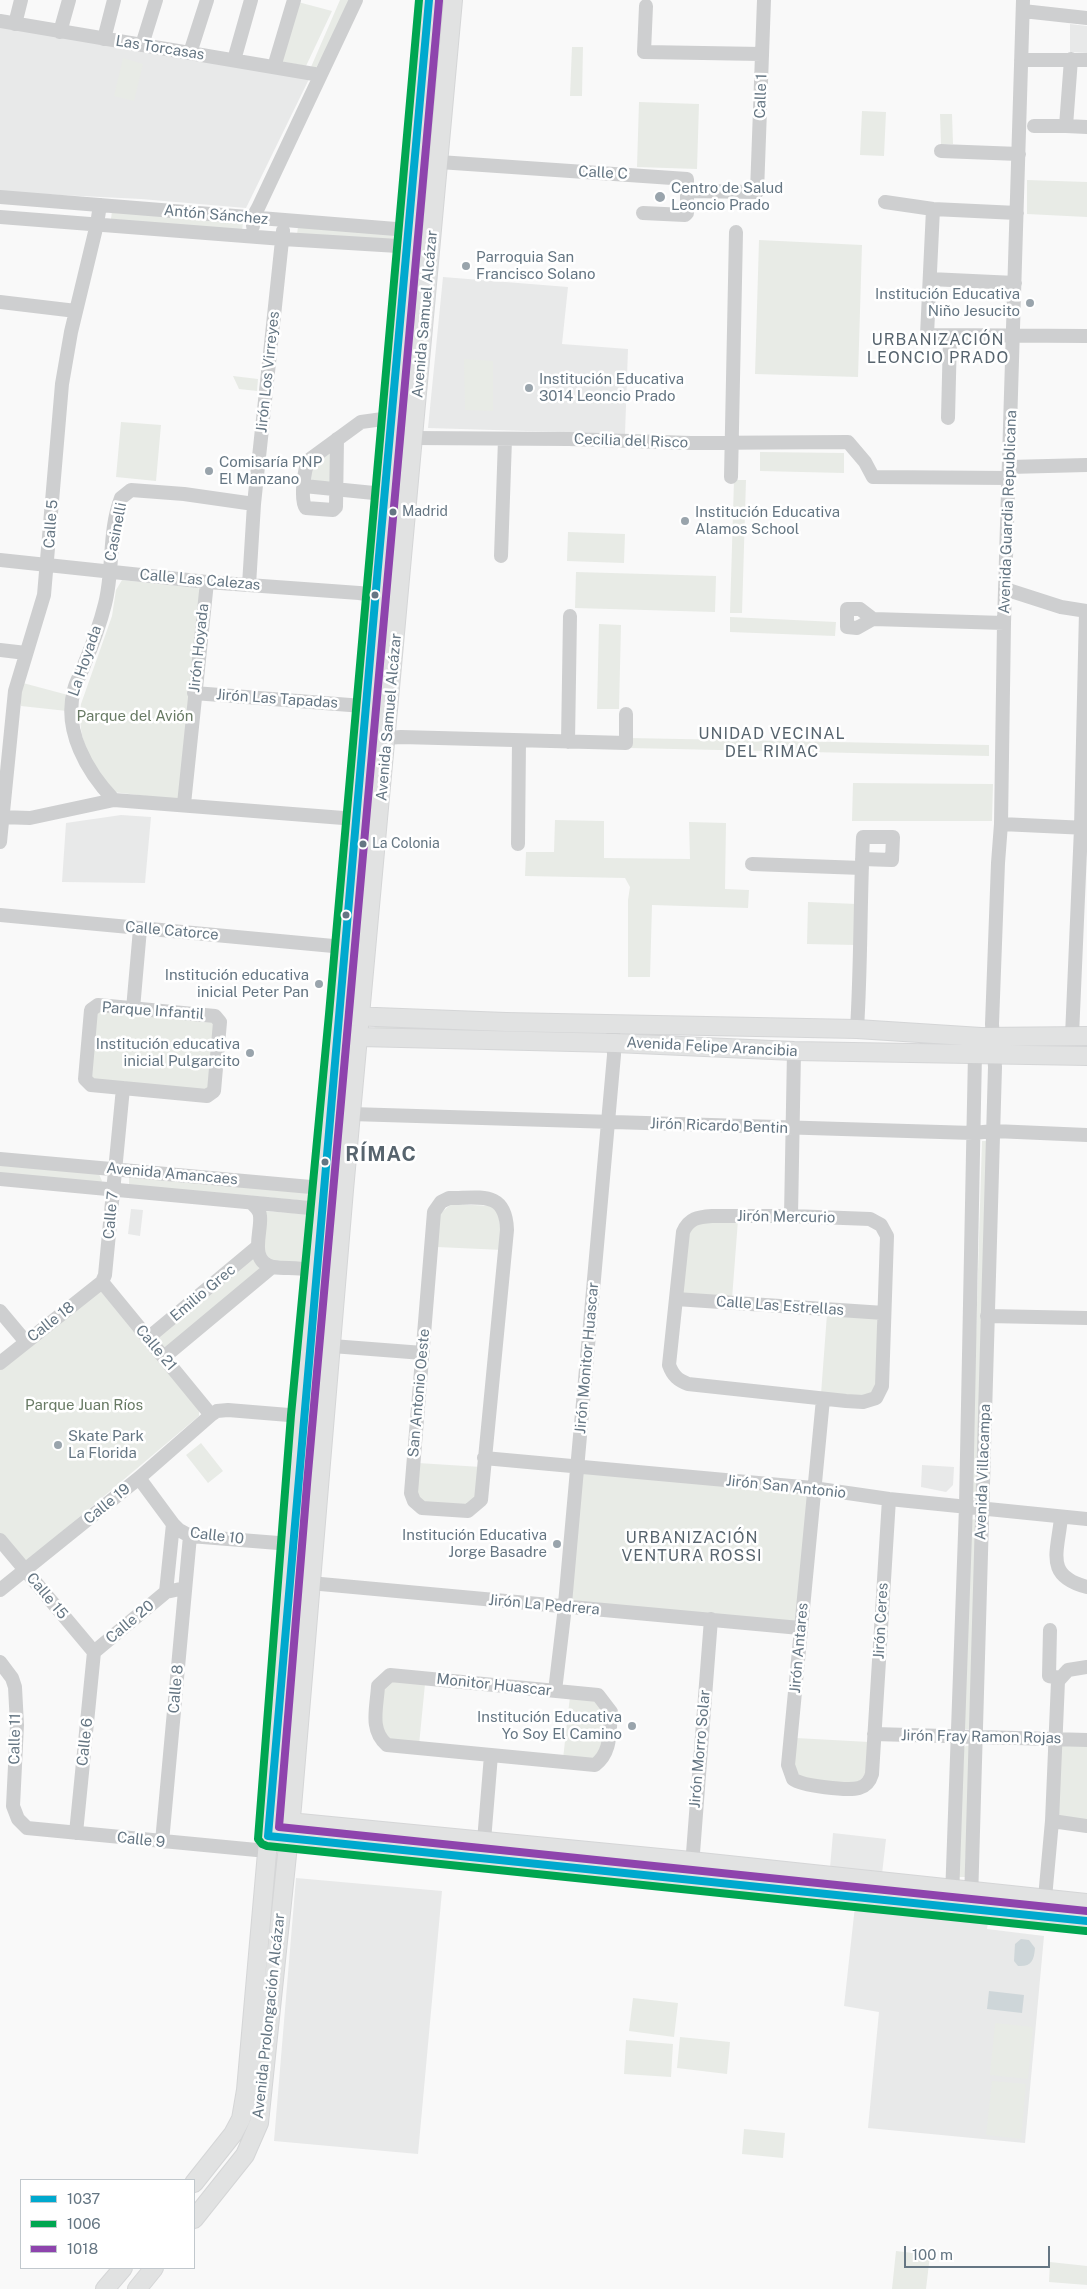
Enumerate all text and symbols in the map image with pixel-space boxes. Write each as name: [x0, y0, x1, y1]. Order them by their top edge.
street label: Las Torcasas: [114, 32, 206, 64]
street label: Calle 1: [751, 73, 771, 119]
street label: Calle C: [578, 163, 628, 183]
place label: Centro de Salud Leoncio Prado: [671, 179, 783, 214]
marker: Centro de Salud Leoncio Prado: [653, 190, 667, 204]
street label: Antón Sánchez: [163, 201, 269, 229]
street label: Avenida Samuel Alcázar: [409, 229, 441, 399]
place label: Parroquia San Francisco Solano: [476, 248, 595, 283]
marker: Parroquia San Francisco Solano: [460, 260, 472, 272]
place label: Institución Educativa Niño Jesucito: [875, 285, 1020, 320]
marker: Institución Educativa Niño Jesucito: [1024, 297, 1036, 309]
street label: Jirón Los Virreyes: [253, 310, 283, 434]
district label: URBANIZACIÓN LEONCIO PRADO: [865, 330, 1011, 368]
place label: Institución Educativa 3014 Leoncio Prado: [539, 370, 684, 405]
marker: Institución Educativa 3014 Leoncio Prado: [523, 382, 535, 394]
street label: Avenida Guardia Republicana: [995, 410, 1021, 614]
street label: Cecilia del Risco: [574, 430, 688, 452]
place label: Comisaría PNP El Manzano: [219, 453, 322, 488]
marker: Comisaría PNP El Manzano: [203, 465, 215, 477]
street label: Calle 5: [40, 499, 62, 549]
street label: Casinelli: [101, 501, 131, 563]
place label: Institución Educativa Alamos School: [695, 503, 840, 538]
place label: Madrid: [402, 504, 448, 520]
marker: Madrid: [388, 507, 398, 517]
marker: Institución Educativa Alamos School: [679, 515, 691, 527]
street label: Calle Las Calezas: [139, 566, 261, 594]
unlabelled marker: [370, 590, 380, 600]
street label: Jirón Hoyada: [185, 603, 213, 693]
street label: La Hoyada: [65, 623, 105, 699]
street label: Avenida Samuel Alcázar: [373, 632, 405, 802]
street label: Jirón Las Tapadas: [215, 686, 339, 712]
park label: Parque del Avión: [76, 707, 194, 725]
district label: UNIDAD VECINAL DEL RIMAC: [696, 724, 848, 762]
place label: La Colonia: [372, 836, 440, 852]
marker: La Colonia: [358, 839, 368, 849]
unlabelled marker: [341, 910, 351, 920]
street label: Calle Catorce: [124, 918, 220, 944]
place label: Institución educativa inicial Peter Pan: [165, 966, 309, 1001]
marker: Institución educativa inicial Peter Pan: [313, 978, 325, 990]
street label: Parque Infantil: [101, 998, 205, 1024]
street label: Avenida Felipe Arancibia: [626, 1034, 798, 1060]
place label: Institución educativa inicial Pulgarcito: [96, 1035, 240, 1070]
marker: Institución educativa inicial Pulgarcito: [244, 1047, 256, 1059]
street label: Jirón Ricardo Bentin: [650, 1115, 788, 1137]
district label: RÍMAC: [345, 1143, 417, 1167]
unlabelled marker: [320, 1157, 330, 1167]
street label: Avenida Amancaes: [106, 1159, 238, 1189]
street label: Calle 7: [100, 1190, 122, 1240]
street label: Jirón Mercurio: [737, 1207, 835, 1227]
street label: Emilio Grec: [167, 1261, 239, 1325]
street label: Jirón Monitor Huascar: [571, 1281, 603, 1435]
street label: Calle Las Estrellas: [715, 1293, 845, 1319]
street label: Calle 18: [24, 1298, 78, 1346]
street label: Calle 21: [132, 1321, 180, 1375]
street label: San Antonio Oeste: [404, 1328, 434, 1458]
park label: Parque Juan Ríos: [25, 1396, 143, 1414]
street label: Avenida Villacampa: [972, 1404, 994, 1540]
place label: Skate Park La Florida: [68, 1427, 144, 1462]
marker: Skate Park La Florida: [52, 1439, 64, 1451]
street label: Jirón San Antonio: [725, 1472, 847, 1502]
street label: Calle 19: [80, 1480, 134, 1528]
street label: Calle 10: [189, 1524, 245, 1548]
place label: Institución Educativa Jorge Basadre: [402, 1526, 547, 1561]
district label: URBANIZACIÓN VENTURA ROSSI: [620, 1528, 764, 1566]
marker: Institución Educativa Jorge Basadre: [551, 1538, 563, 1550]
street label: Calle 15: [22, 1569, 72, 1623]
street label: Jirón Ceres: [870, 1582, 892, 1660]
street label: Jirón La Pedrera: [488, 1591, 600, 1619]
street label: Calle 20: [102, 1597, 158, 1647]
street label: Jirón Antares: [786, 1602, 812, 1694]
street label: Calle 8: [165, 1664, 187, 1714]
street label: Monitor Huascar: [435, 1670, 553, 1700]
street label: Jirón Morro Solar: [686, 1689, 714, 1809]
place label: Institución Educativa Yo Soy El Camino: [477, 1708, 622, 1743]
street label: Calle 11: [6, 1713, 24, 1765]
street label: Calle 6: [74, 1717, 96, 1767]
marker: Institución Educativa Yo Soy El Camino: [626, 1720, 638, 1732]
street label: Jirón Fray Ramon Rojas: [901, 1727, 1061, 1747]
street label: Calle 9: [116, 1829, 166, 1851]
street label: Avenida Prolongación Alcázar: [249, 1912, 289, 2120]
legend: [20, 2179, 195, 2269]
text: 1037: [67, 2190, 100, 2207]
text: 1006: [67, 2215, 101, 2232]
scale bar: [907, 2236, 1053, 2268]
text: 1018: [67, 2240, 98, 2257]
text: 100 m: [912, 2246, 953, 2263]

